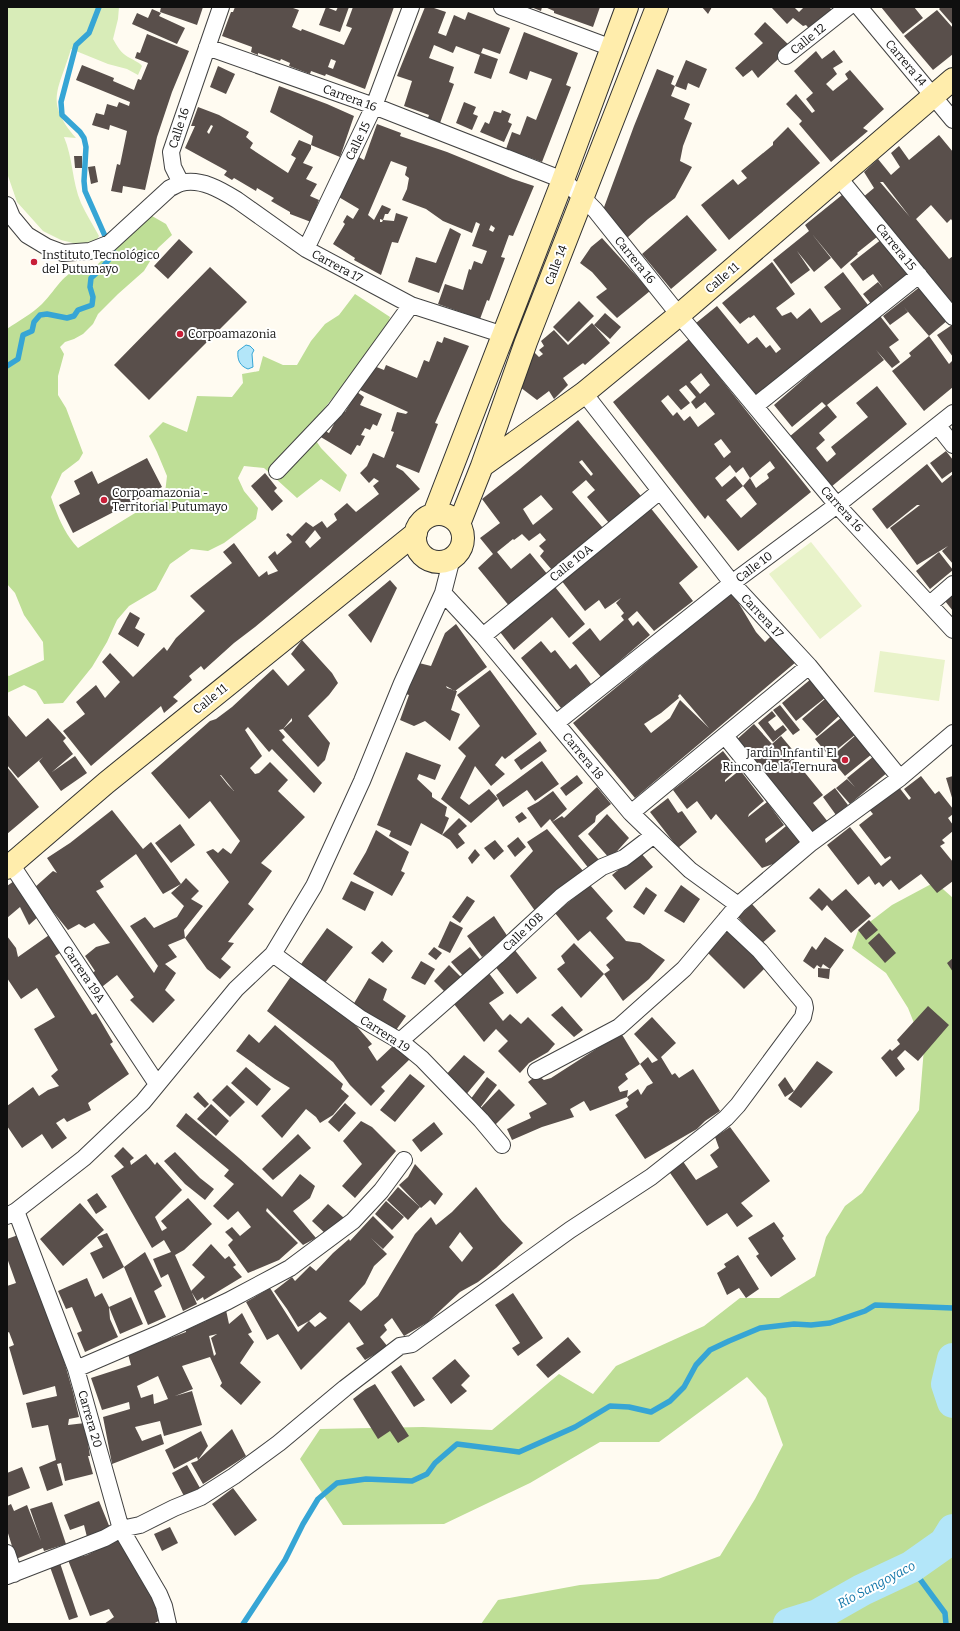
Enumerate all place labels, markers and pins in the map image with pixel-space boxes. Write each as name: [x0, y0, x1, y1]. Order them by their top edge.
place label: Instituto Tecnológico del Putumayo: [42, 248, 160, 276]
marker: Instituto Tecnológico del Putumayo: [29, 257, 39, 267]
place label: Corpoamazonia: [188, 327, 277, 341]
marker: Corpoamazonia: [175, 329, 185, 339]
place label: Corpoamazonia - Territorial Putumayo: [112, 486, 228, 514]
marker: Corpoamazonia - Territorial Putumayo: [99, 495, 109, 505]
place label: Jardín Infantil El Rincon de la Ternura: [722, 746, 838, 774]
marker: Jardín Infantil El Rincon de la Ternura: [840, 755, 850, 765]

